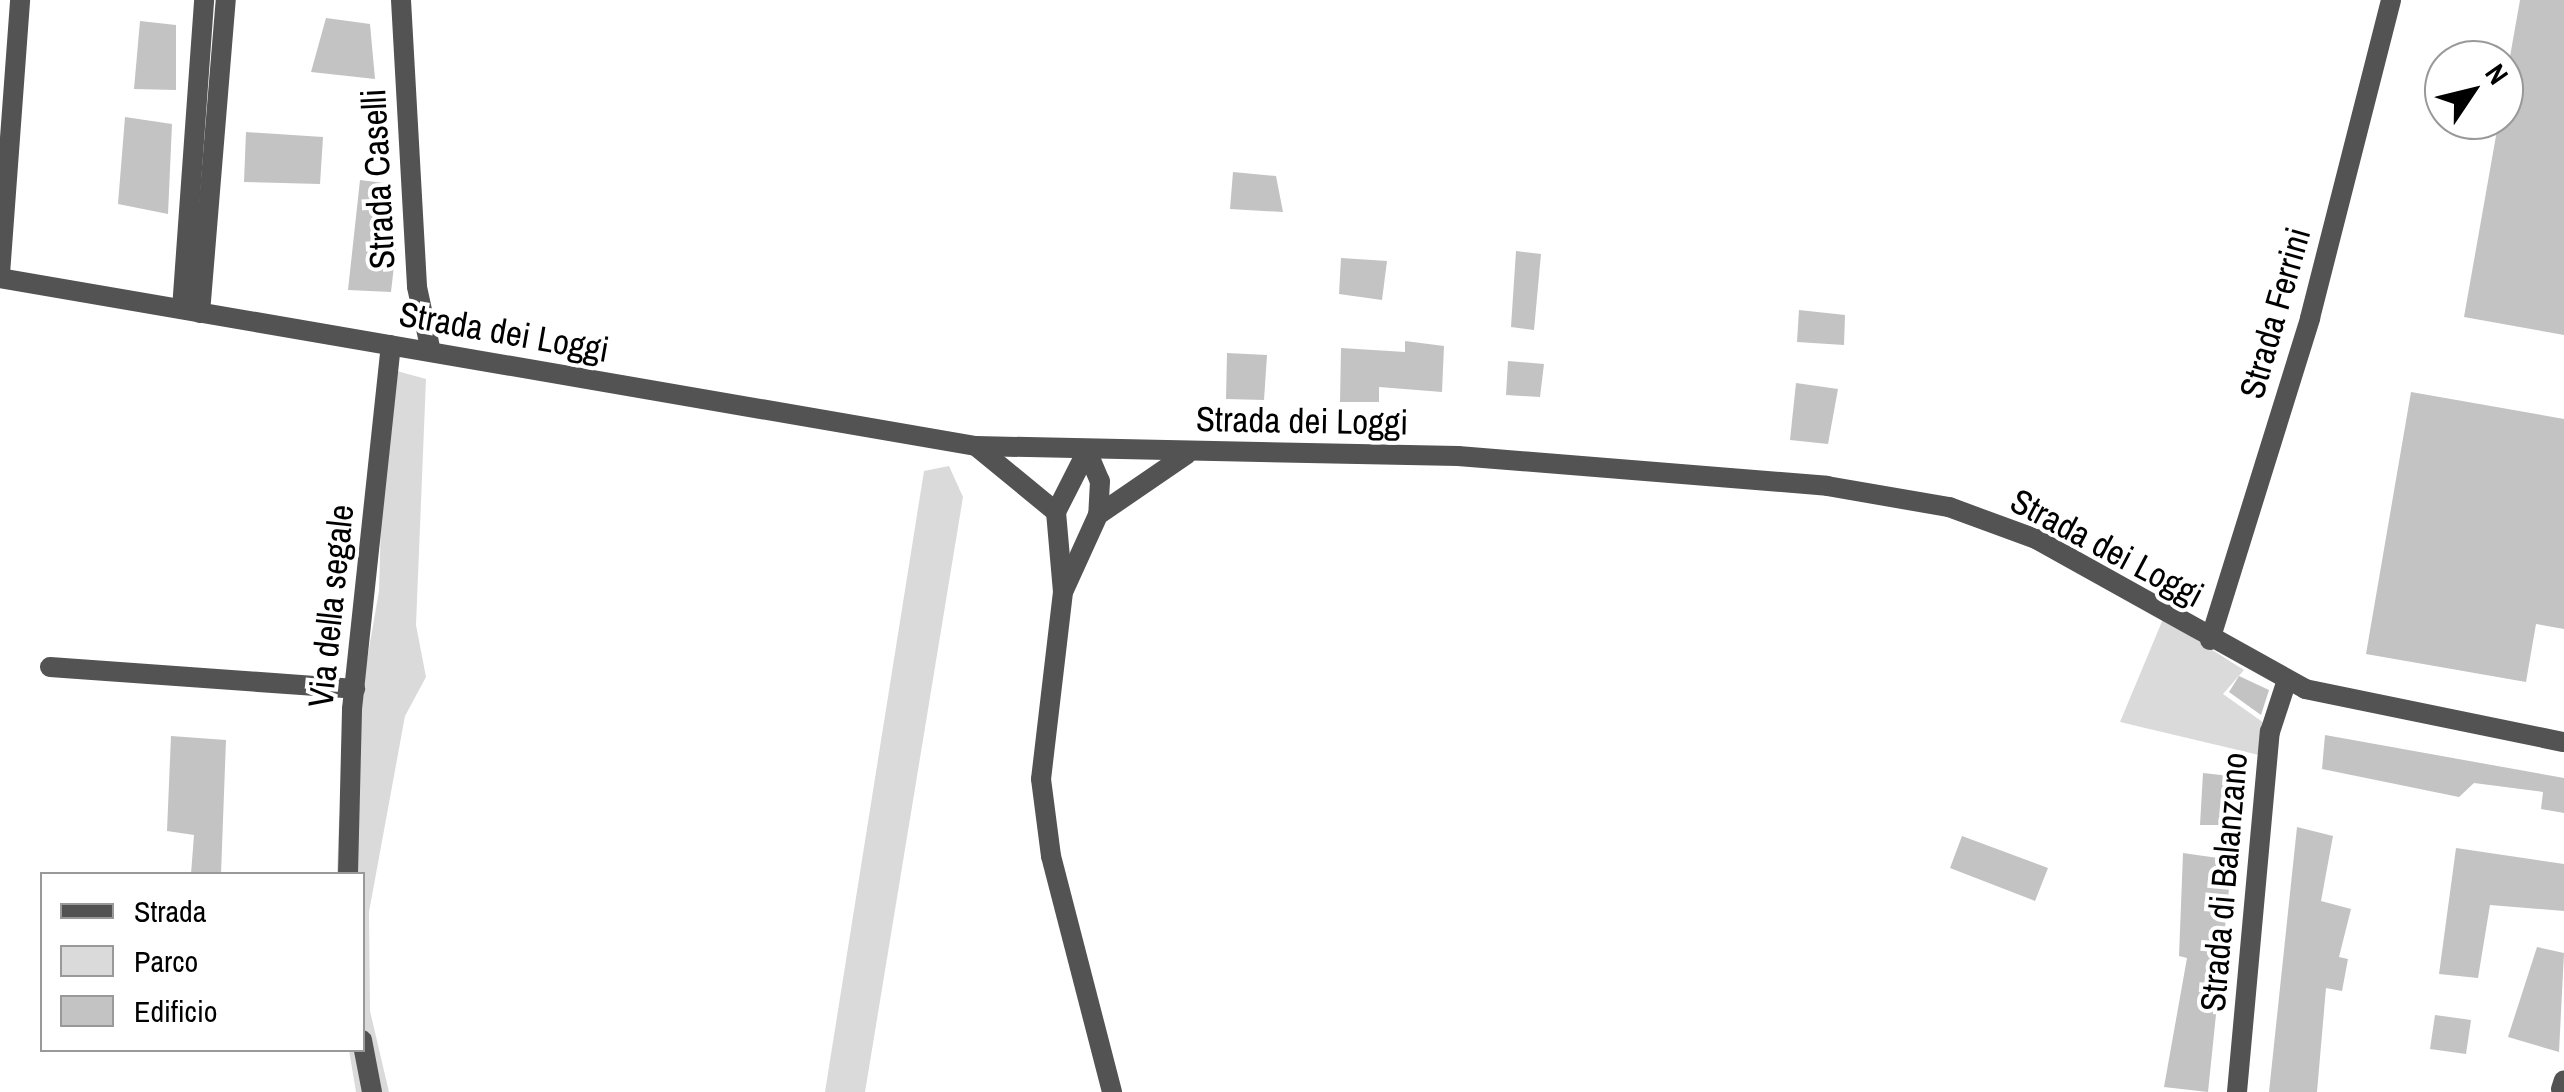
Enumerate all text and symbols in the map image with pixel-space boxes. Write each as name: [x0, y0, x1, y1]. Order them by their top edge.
north arrow: [2424, 40, 2524, 140]
text: N: [2477, 56, 2517, 92]
street label: Strada Caselli: [352, 88, 404, 270]
street label: Strada Ferrini: [2231, 223, 2319, 403]
street label: Strada dei Loggi: [396, 293, 612, 371]
street label: Strada dei Loggi: [1196, 398, 1408, 444]
street label: Strada dei Loggi: [2003, 480, 2211, 616]
street label: Via della segale: [299, 502, 363, 710]
street label: Strada di Balanzano: [2192, 751, 2256, 1013]
legend: [40, 872, 365, 1052]
text: Strada: [134, 891, 206, 931]
text: Parco: [134, 941, 198, 981]
text: Edificio: [134, 991, 217, 1031]

